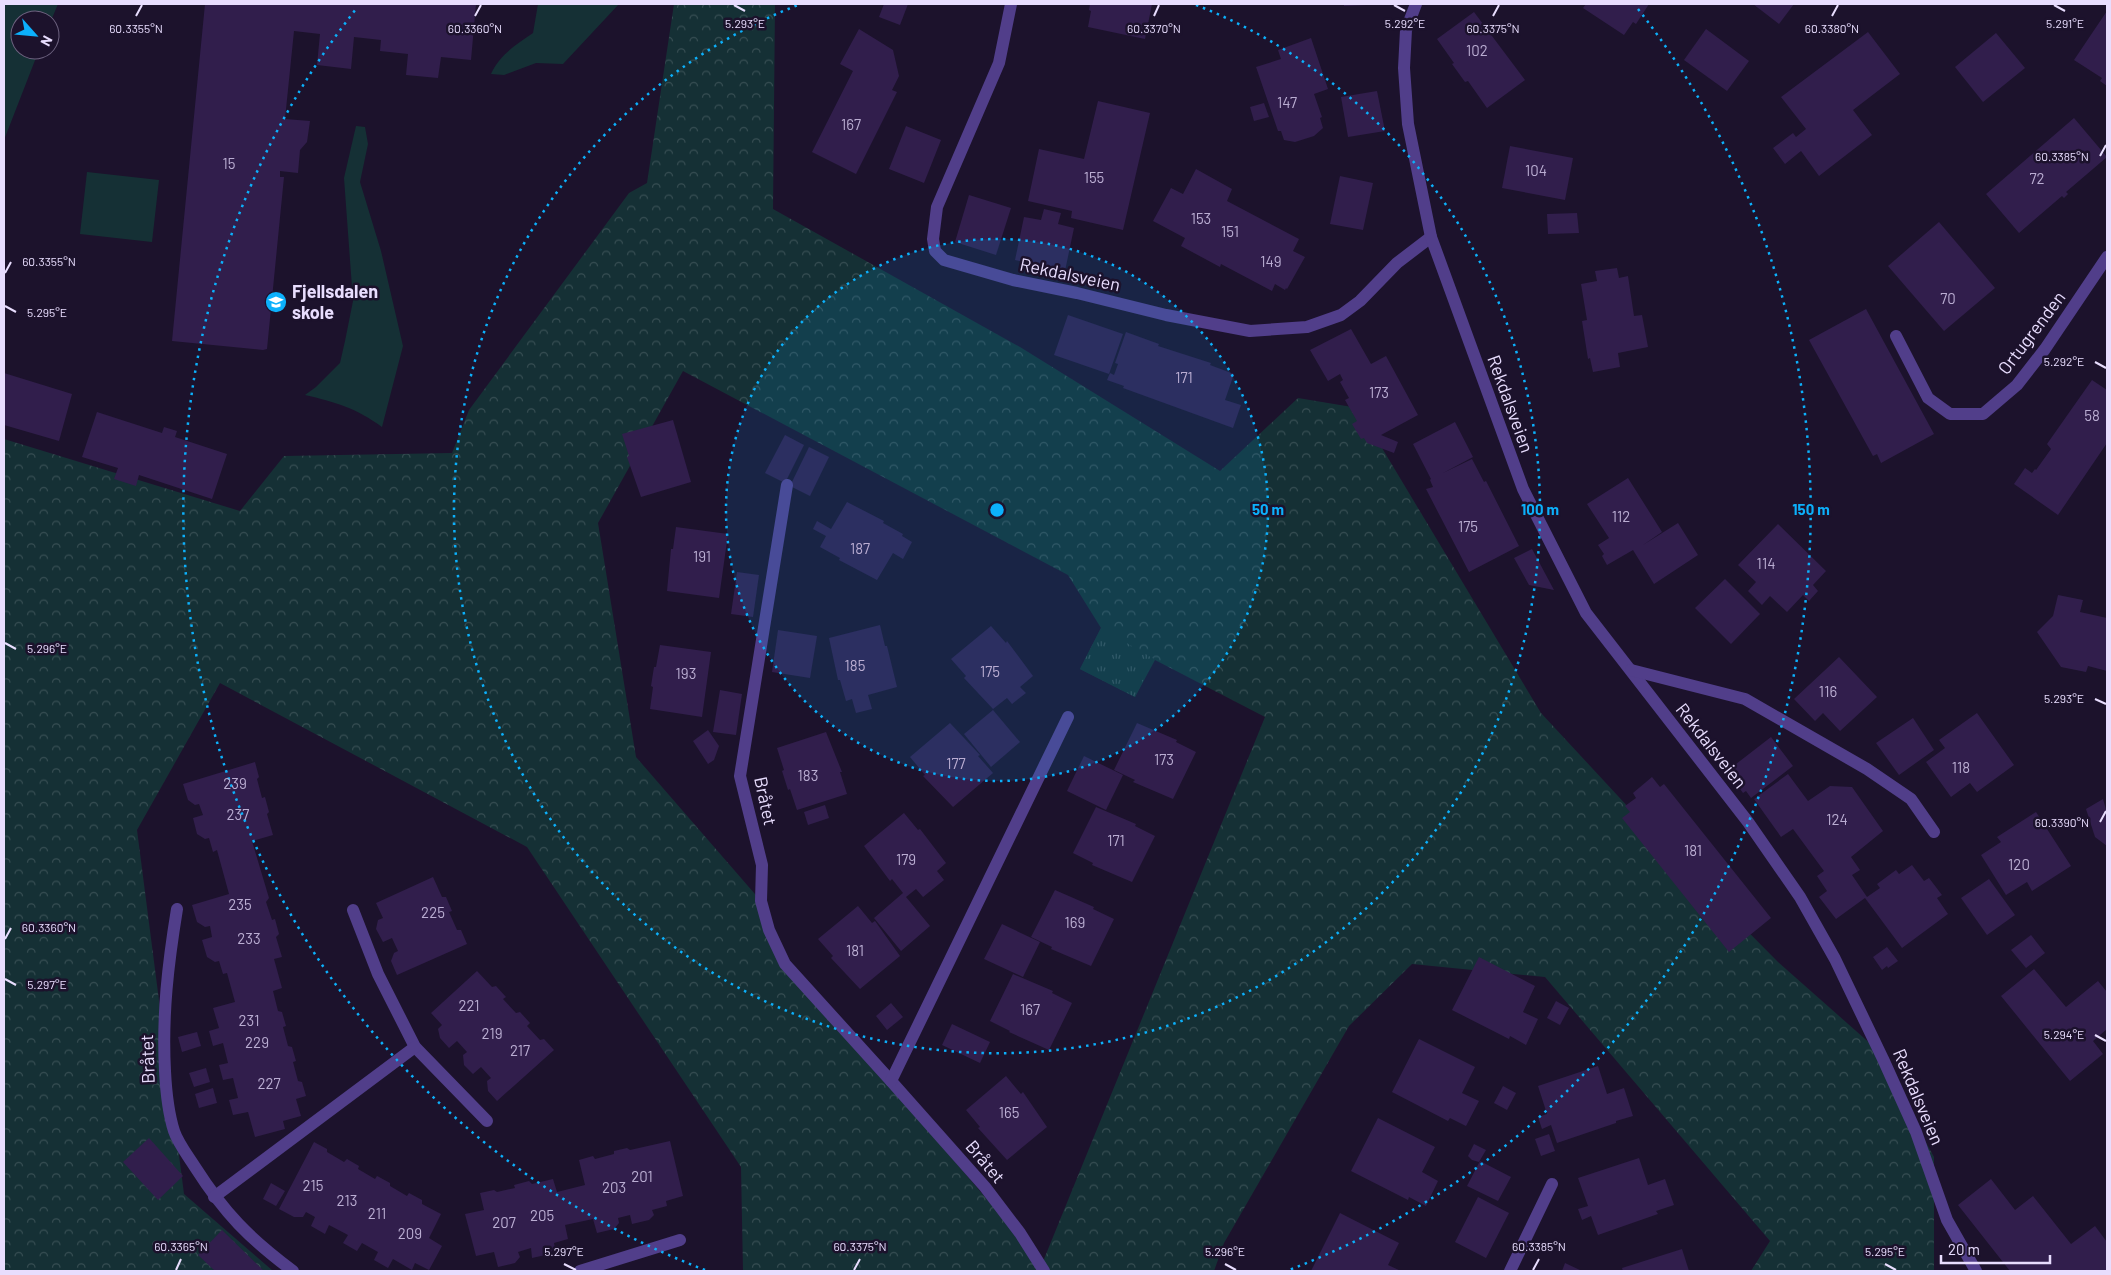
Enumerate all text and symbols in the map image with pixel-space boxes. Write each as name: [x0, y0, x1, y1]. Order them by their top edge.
north arrow: [10, 10, 60, 60]
text: 5.293°E: [725, 16, 765, 30]
text: 5.292°E: [1385, 16, 1425, 30]
text: 5.291°E: [2046, 16, 2084, 30]
text: 60.3355°N: [109, 21, 163, 35]
text: 60.3360°N: [448, 21, 502, 35]
text: 60.3370°N: [1127, 21, 1181, 35]
text: 60.3375°N: [1466, 21, 1520, 35]
text: 60.3380°N: [1805, 21, 1859, 35]
text: N: [37, 33, 57, 49]
house number: 102: [1466, 41, 1488, 59]
house number: 147: [1277, 93, 1297, 111]
house number: 167: [841, 115, 861, 133]
text: 60.3385°N: [2035, 149, 2089, 163]
house number: 15: [223, 154, 235, 172]
house number: 104: [1525, 161, 1547, 179]
house number: 155: [1084, 168, 1104, 186]
house number: 72: [2029, 169, 2045, 187]
house number: 153: [1191, 209, 1211, 227]
house number: 151: [1221, 222, 1239, 240]
house number: 149: [1260, 252, 1282, 270]
street label: Rekdalsveien: [1018, 253, 1122, 295]
text: 60.3355°N: [22, 254, 76, 268]
place label: Fjellsdalen skole: [292, 280, 378, 323]
street label: Ortugrenden: [1993, 286, 2070, 378]
house number: 70: [1940, 289, 1956, 307]
school or university icon: Fjellsdalen skole: [264, 290, 288, 314]
text: 5.295°E: [27, 305, 67, 319]
street label: Rekdalsveien: [1483, 352, 1539, 455]
text: 5.292°E: [2044, 354, 2084, 368]
house number: 171: [1175, 368, 1193, 386]
house number: 173: [1369, 383, 1389, 401]
house number: 58: [2084, 406, 2100, 424]
text: 50 m: [1252, 500, 1284, 518]
text: 100 m: [1521, 500, 1559, 518]
text: 150 m: [1792, 500, 1830, 518]
centre of rings: [988, 501, 1006, 519]
house number: 112: [1612, 507, 1630, 525]
house number: 175: [1458, 517, 1478, 535]
house number: 187: [850, 539, 870, 557]
house number: 191: [693, 547, 711, 565]
house number: 114: [1757, 554, 1775, 572]
text: 5.296°E: [27, 641, 67, 655]
house number: 185: [845, 656, 865, 674]
house number: 175: [980, 662, 1000, 680]
house number: 193: [676, 664, 696, 682]
house number: 116: [1819, 682, 1837, 700]
text: 5.293°E: [2044, 691, 2084, 705]
street label: Rekdalsveien: [1672, 698, 1752, 792]
house number: 173: [1154, 750, 1174, 768]
house number: 177: [946, 754, 966, 772]
house number: 118: [1952, 758, 1970, 776]
house number: 183: [798, 766, 818, 784]
house number: 239: [223, 774, 247, 792]
street label: Bråtet: [750, 774, 782, 827]
house number: 237: [227, 805, 249, 823]
house number: 124: [1826, 810, 1848, 828]
text: 60.3390°N: [2035, 815, 2089, 829]
house number: 171: [1107, 831, 1125, 849]
house number: 181: [1684, 841, 1702, 859]
house number: 179: [896, 850, 916, 868]
house number: 120: [2008, 855, 2030, 873]
house number: 235: [228, 895, 252, 913]
house number: 225: [421, 903, 445, 921]
house number: 169: [1065, 913, 1085, 931]
text: 60.3360°N: [22, 920, 76, 934]
house number: 233: [237, 929, 261, 947]
house number: 181: [846, 941, 864, 959]
text: 5.297°E: [27, 977, 67, 991]
house number: 221: [458, 996, 480, 1014]
house number: 167: [1020, 1000, 1040, 1018]
house number: 231: [239, 1011, 259, 1029]
house number: 219: [482, 1024, 502, 1042]
text: 5.294°E: [2044, 1027, 2084, 1041]
house number: 229: [245, 1033, 269, 1051]
street label: Bråtet: [135, 1034, 159, 1084]
house number: 217: [510, 1041, 530, 1059]
street label: Rekdalsveien: [1889, 1045, 1949, 1148]
house number: 227: [257, 1074, 281, 1092]
house number: 165: [999, 1103, 1019, 1121]
street label: Bråtet: [961, 1135, 1010, 1187]
house number: 201: [631, 1167, 653, 1185]
house number: 215: [303, 1176, 323, 1194]
house number: 203: [602, 1178, 626, 1196]
house number: 213: [337, 1191, 357, 1209]
house number: 211: [368, 1204, 386, 1222]
house number: 205: [530, 1206, 554, 1224]
house number: 207: [492, 1213, 516, 1231]
house number: 209: [398, 1224, 422, 1242]
scale bar: [1941, 1232, 2050, 1264]
text: 60.3365°N: [154, 1239, 208, 1253]
text: 60.3375°N: [833, 1239, 887, 1253]
text: 60.3385°N: [1512, 1239, 1566, 1253]
text: 20 m: [1948, 1240, 1980, 1258]
text: 5.297°E: [544, 1244, 584, 1258]
text: 5.296°E: [1205, 1244, 1245, 1258]
text: 5.295°E: [1865, 1244, 1905, 1258]

